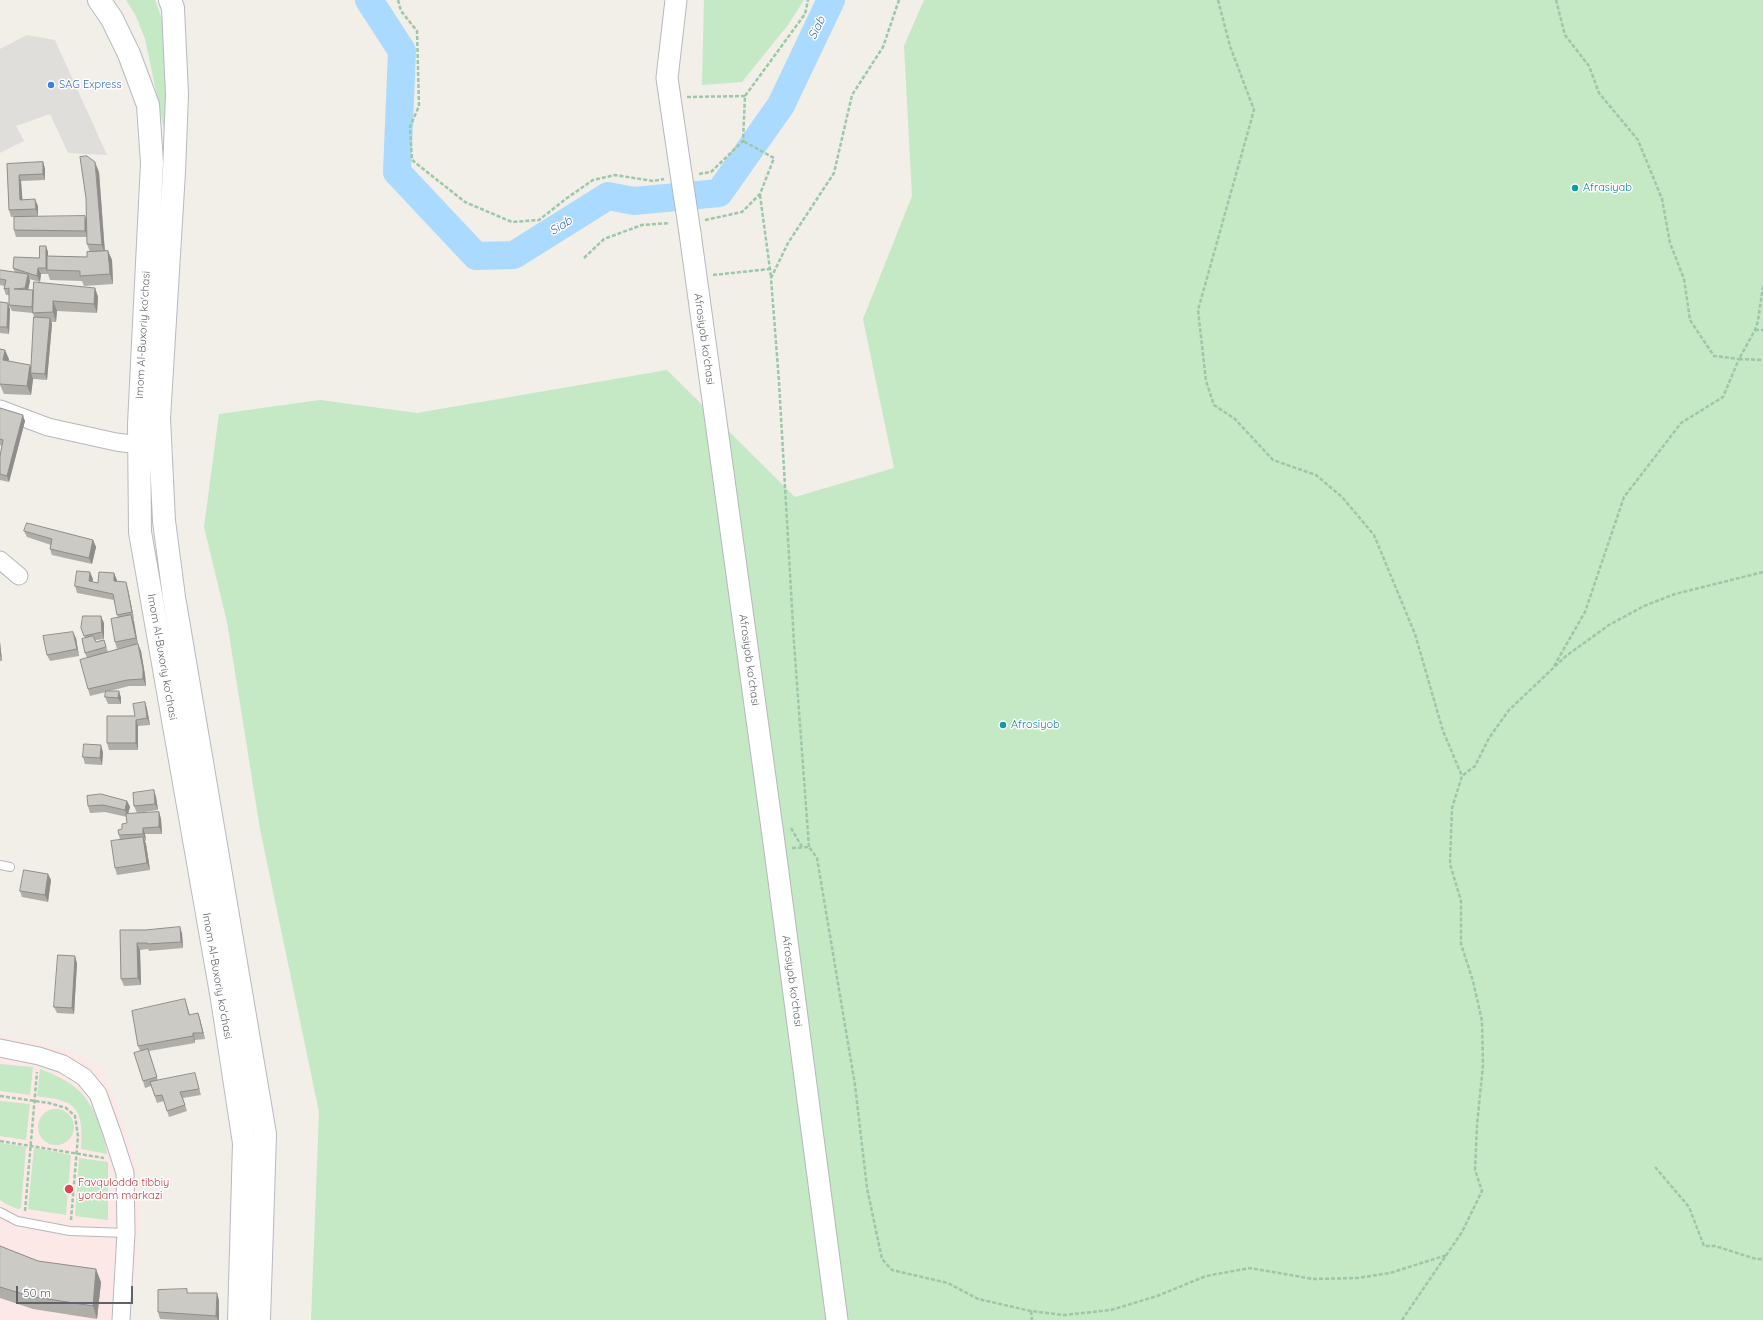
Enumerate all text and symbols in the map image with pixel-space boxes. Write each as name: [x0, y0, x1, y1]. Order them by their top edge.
water label: Siab: [805, 14, 829, 42]
place label: SAG Express: [59, 78, 122, 92]
marker: SAG Express: [46, 80, 56, 90]
place label: Afrasiyab: [1583, 181, 1632, 195]
marker: Afrasiyab: [1570, 183, 1580, 193]
water label: Siab: [547, 214, 575, 238]
street label: Imom Al-Buxoriy ko'chasi: [133, 271, 153, 399]
street label: Afrosiyob ko'chasi: [691, 292, 717, 386]
street label: Imom Al-Buxoriy ko'chasi: [144, 593, 180, 721]
street label: Afrosiyob ko'chasi: [736, 613, 762, 707]
place label: Afrosiyob: [1011, 718, 1060, 732]
marker: Afrosiyob: [998, 720, 1008, 730]
street label: Imom Al-Buxoriy ko'chasi: [199, 912, 235, 1040]
street label: Afrosiyob ko'chasi: [779, 934, 805, 1028]
place label: Favqulodda tibbiy yordam markazi: [78, 1176, 169, 1202]
marker: Favqulodda tibbiy yordam markazi: [63, 1183, 75, 1195]
scale bar: [18, 1278, 135, 1304]
text: 50 m: [23, 1285, 51, 1300]

